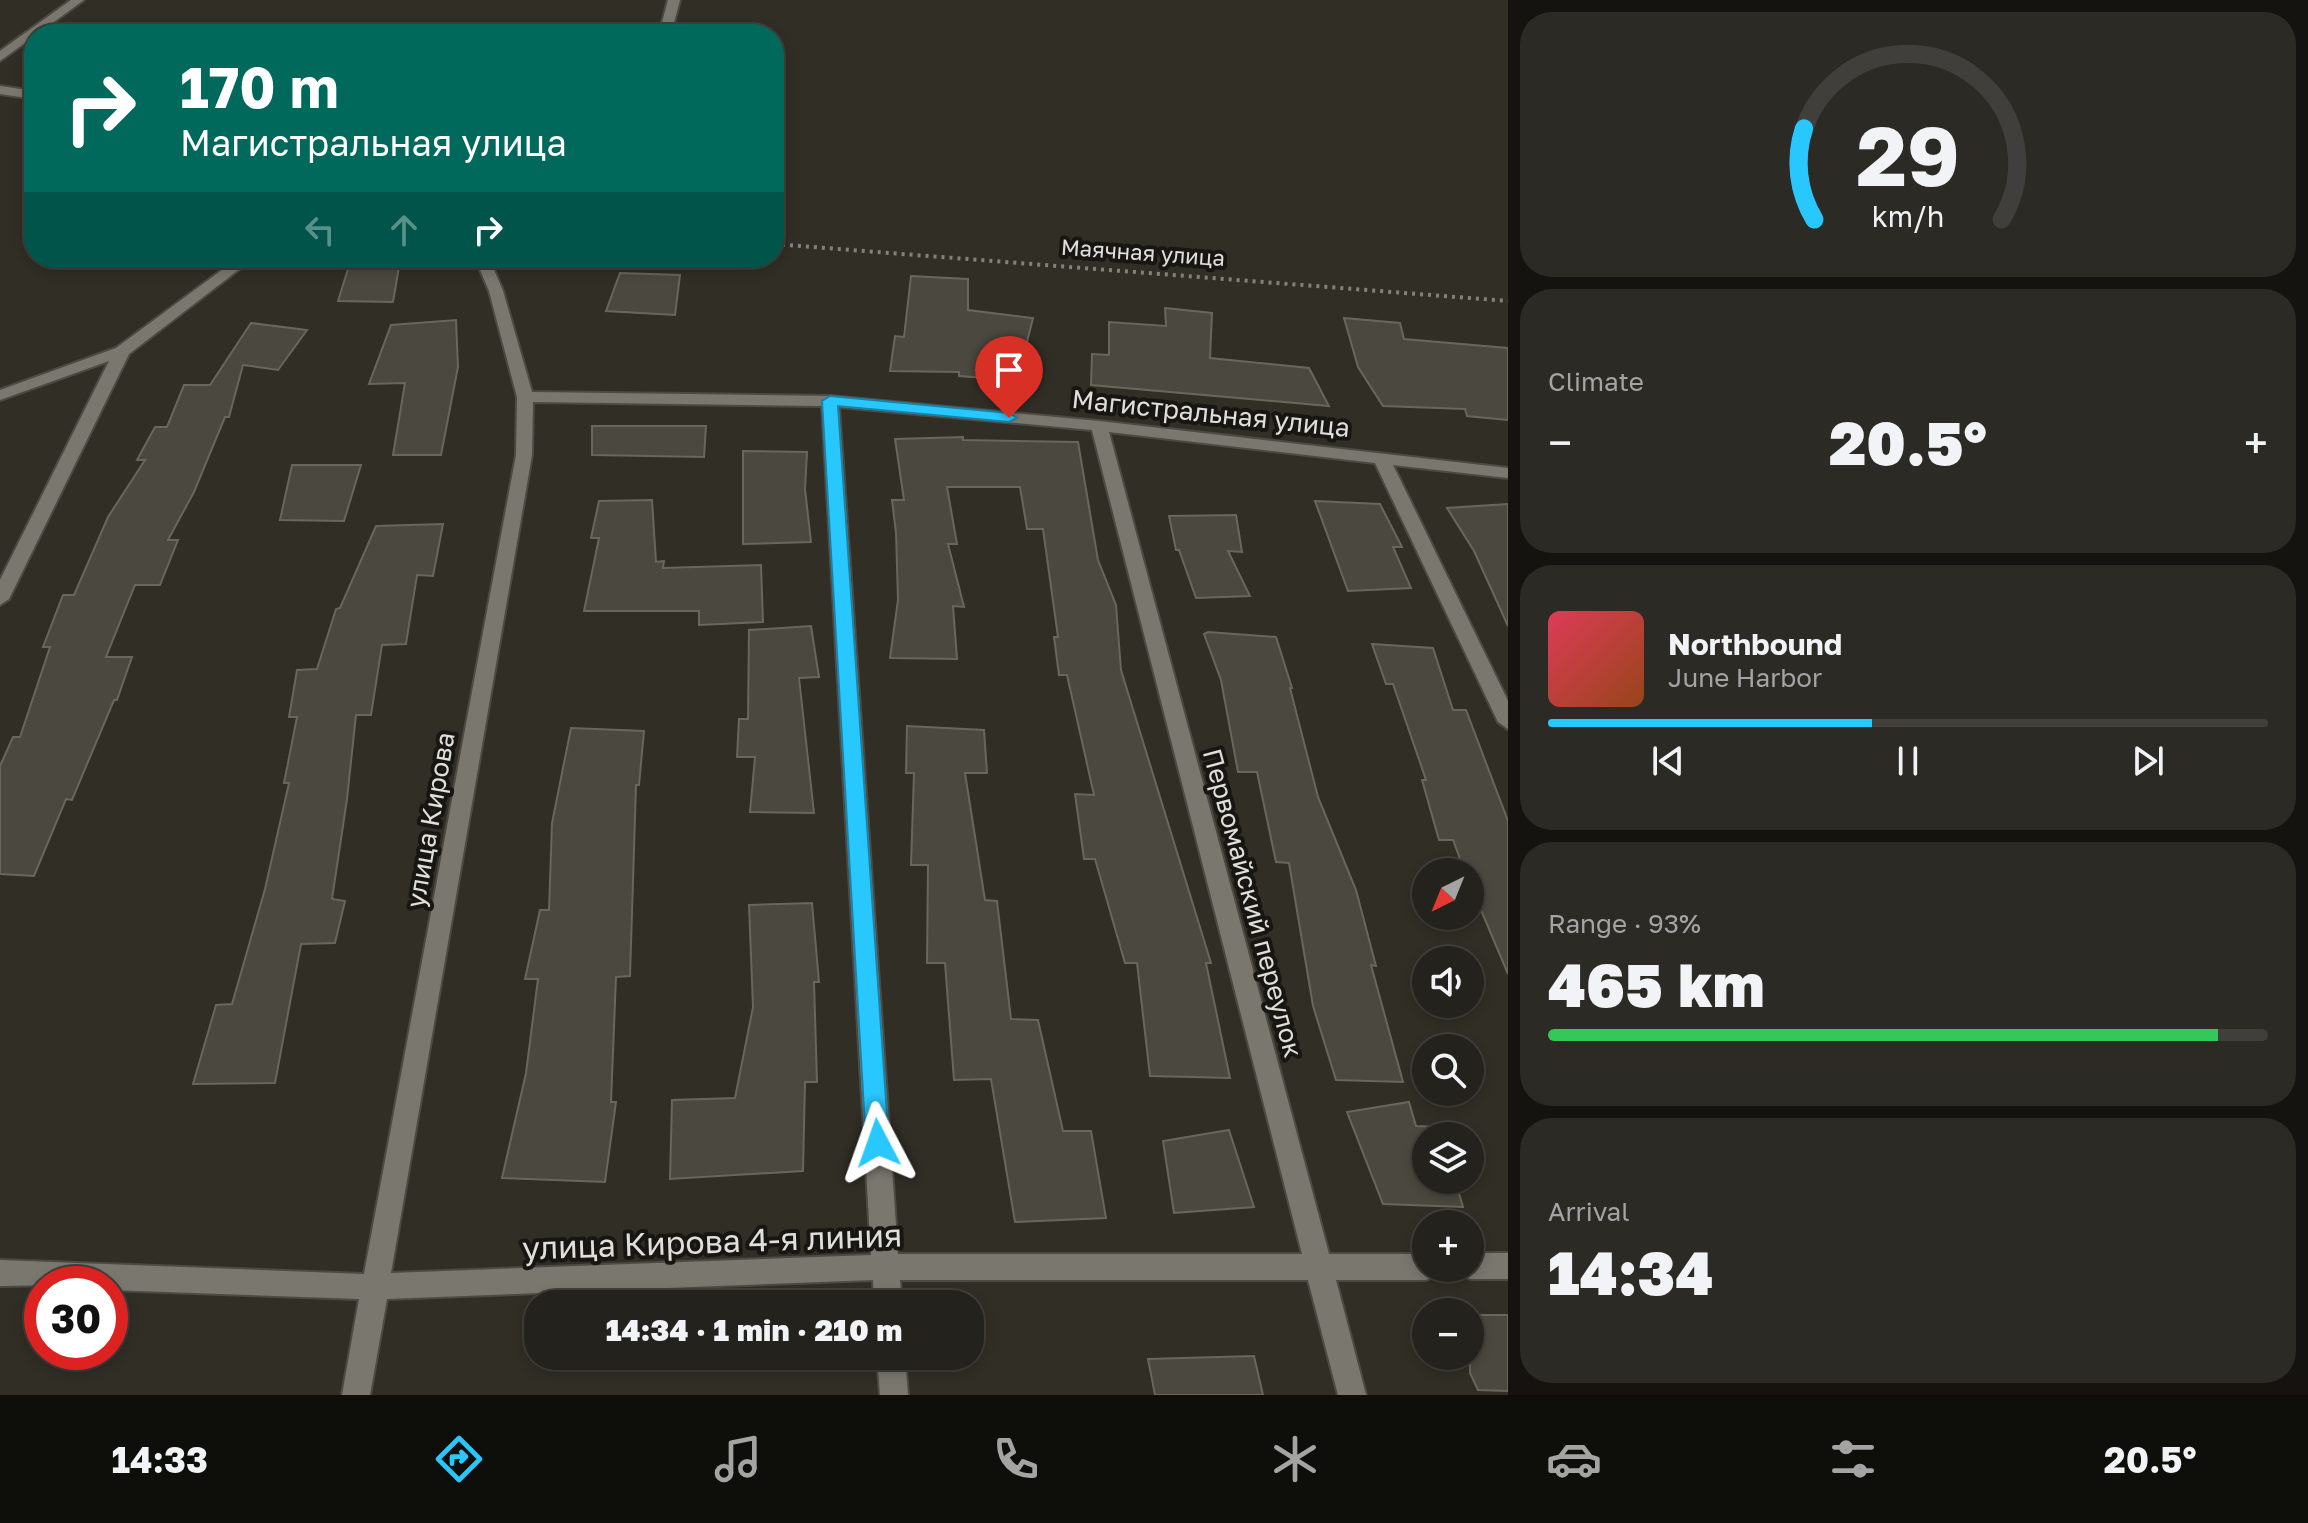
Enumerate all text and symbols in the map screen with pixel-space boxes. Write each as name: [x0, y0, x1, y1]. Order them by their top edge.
text: 170 m: [180, 53, 339, 120]
icon: right: [48, 56, 152, 160]
text: 29: [1856, 104, 1960, 204]
text: Магистральная улица: [180, 121, 567, 164]
text: km/h: [1872, 199, 1944, 233]
icon: left: [298, 208, 342, 252]
icon: ahead: [382, 208, 426, 252]
icon: right: [466, 208, 510, 252]
street label: Маячная улица: [1060, 233, 1226, 271]
pin: [975, 336, 1043, 418]
icon: arrive: [987, 348, 1031, 392]
text: Climate: [1548, 366, 1644, 397]
street label: Магистральная улица: [1070, 383, 1352, 443]
text: 20.5°: [1829, 406, 1987, 478]
text: −: [1548, 416, 1572, 469]
text: +: [2244, 416, 2268, 469]
text: Northbound: [1668, 626, 1842, 662]
text: June Harbor: [1668, 662, 1822, 693]
street label: улица Кирова: [399, 730, 461, 910]
icon: previous: [1646, 739, 1690, 783]
icon: pause: [1886, 739, 1930, 783]
icon: next: [2126, 739, 2170, 783]
street label: Первомайский переулок: [1197, 745, 1309, 1061]
north arrow: [1412, 858, 1484, 930]
map controls: [1412, 858, 1484, 1370]
text: Range · 93%: [1548, 908, 1701, 939]
button: sound: [1412, 946, 1484, 1018]
text: 465 km: [1548, 948, 1765, 1020]
button: search: [1412, 1034, 1484, 1106]
position arrow: [836, 1101, 920, 1185]
button: layers: [1412, 1122, 1484, 1194]
text: Arrival: [1548, 1196, 1629, 1227]
button: +: [1412, 1210, 1484, 1282]
street label: улица Кирова 4-я линия: [521, 1215, 903, 1267]
text: 14:34: [1548, 1236, 1713, 1308]
speed limit sign: 30: [24, 1266, 128, 1370]
button: −: [1412, 1298, 1484, 1370]
text: 14:34 · 1 min · 210 m: [606, 1312, 902, 1348]
icon: directions: [431, 1431, 487, 1487]
icon: music: [710, 1431, 766, 1487]
icon: phone: [988, 1431, 1044, 1487]
icon: climate: [1267, 1431, 1323, 1487]
icon: car: [1546, 1431, 1602, 1487]
icon: filters: [1825, 1431, 1881, 1487]
text: 14:33: [111, 1438, 208, 1481]
text: 20.5°: [2104, 1438, 2197, 1481]

